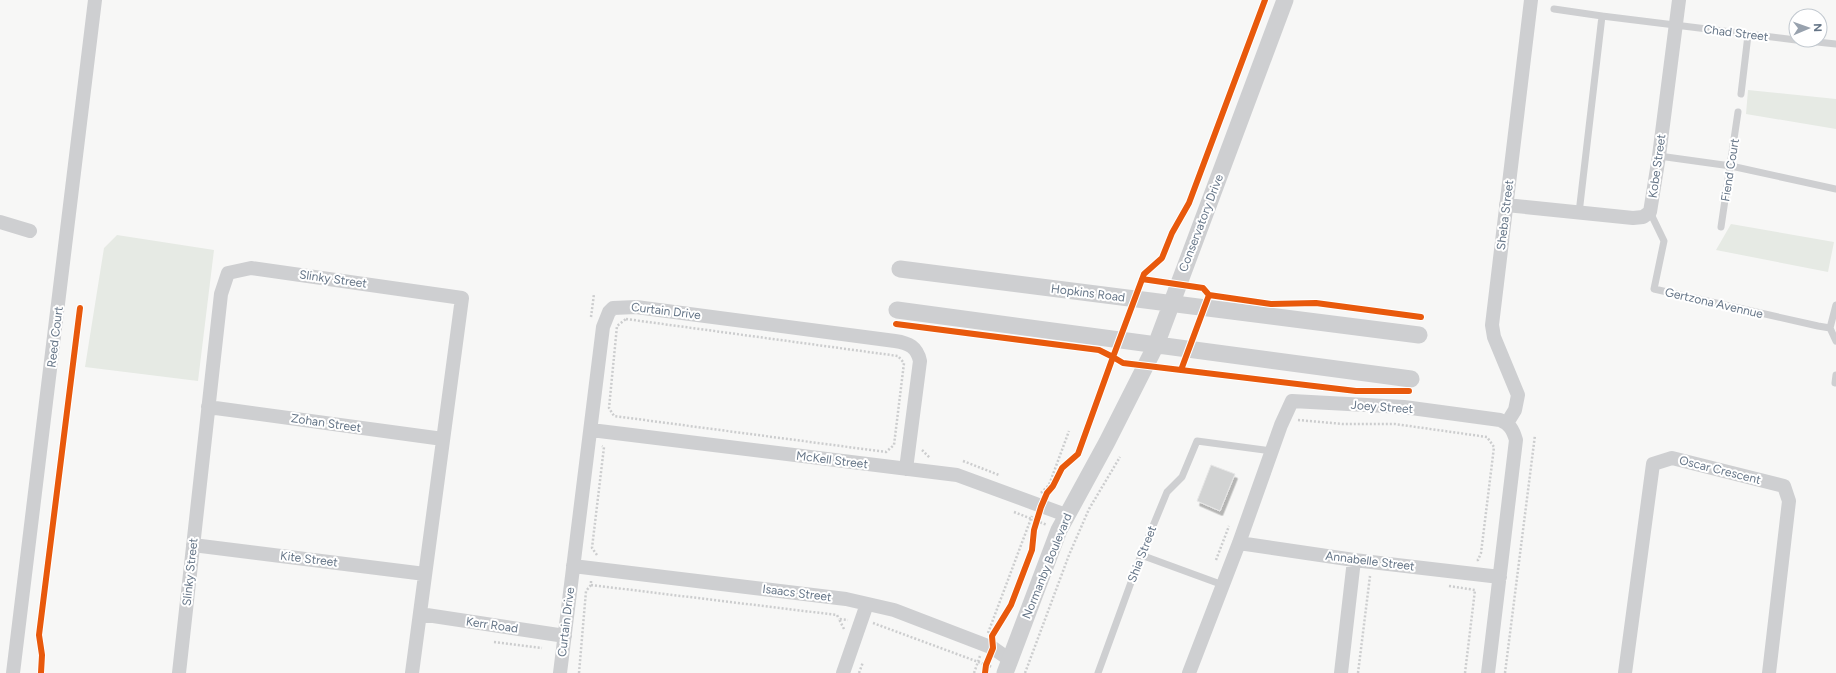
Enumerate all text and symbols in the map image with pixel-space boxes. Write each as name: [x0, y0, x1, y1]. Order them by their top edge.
north arrow: [1788, 8, 1828, 48]
street label: Chad Street: [1703, 22, 1770, 44]
text: N: [1811, 23, 1824, 32]
street label: Kobe Street: [1646, 133, 1668, 199]
street label: Fiend Court: [1718, 137, 1742, 202]
street label: Conservatory Drive: [1176, 172, 1226, 274]
street label: Sheba Street: [1494, 179, 1516, 251]
street label: Slinky Street: [298, 267, 368, 291]
street label: Hopkins Road: [1050, 282, 1126, 304]
street label: Gertzona Avennue: [1664, 285, 1765, 321]
street label: Curtain Drive: [630, 300, 702, 322]
street label: Reed Court: [44, 305, 66, 368]
street label: Joey Street: [1350, 398, 1414, 416]
street label: Zohan Street: [290, 411, 362, 435]
street label: McKell Street: [795, 449, 869, 471]
street label: Oscar Crescent: [1678, 453, 1763, 487]
street label: Normanby Boulevard: [1019, 511, 1075, 621]
street label: Shia Street: [1125, 523, 1159, 584]
street label: Slinky Street: [179, 537, 201, 607]
street label: Kite Street: [279, 549, 339, 570]
street label: Annabelle Street: [1325, 549, 1416, 573]
street label: Isaacs Street: [762, 582, 833, 604]
street label: Curtain Drive: [555, 586, 577, 658]
street label: Kerr Road: [465, 614, 519, 636]

